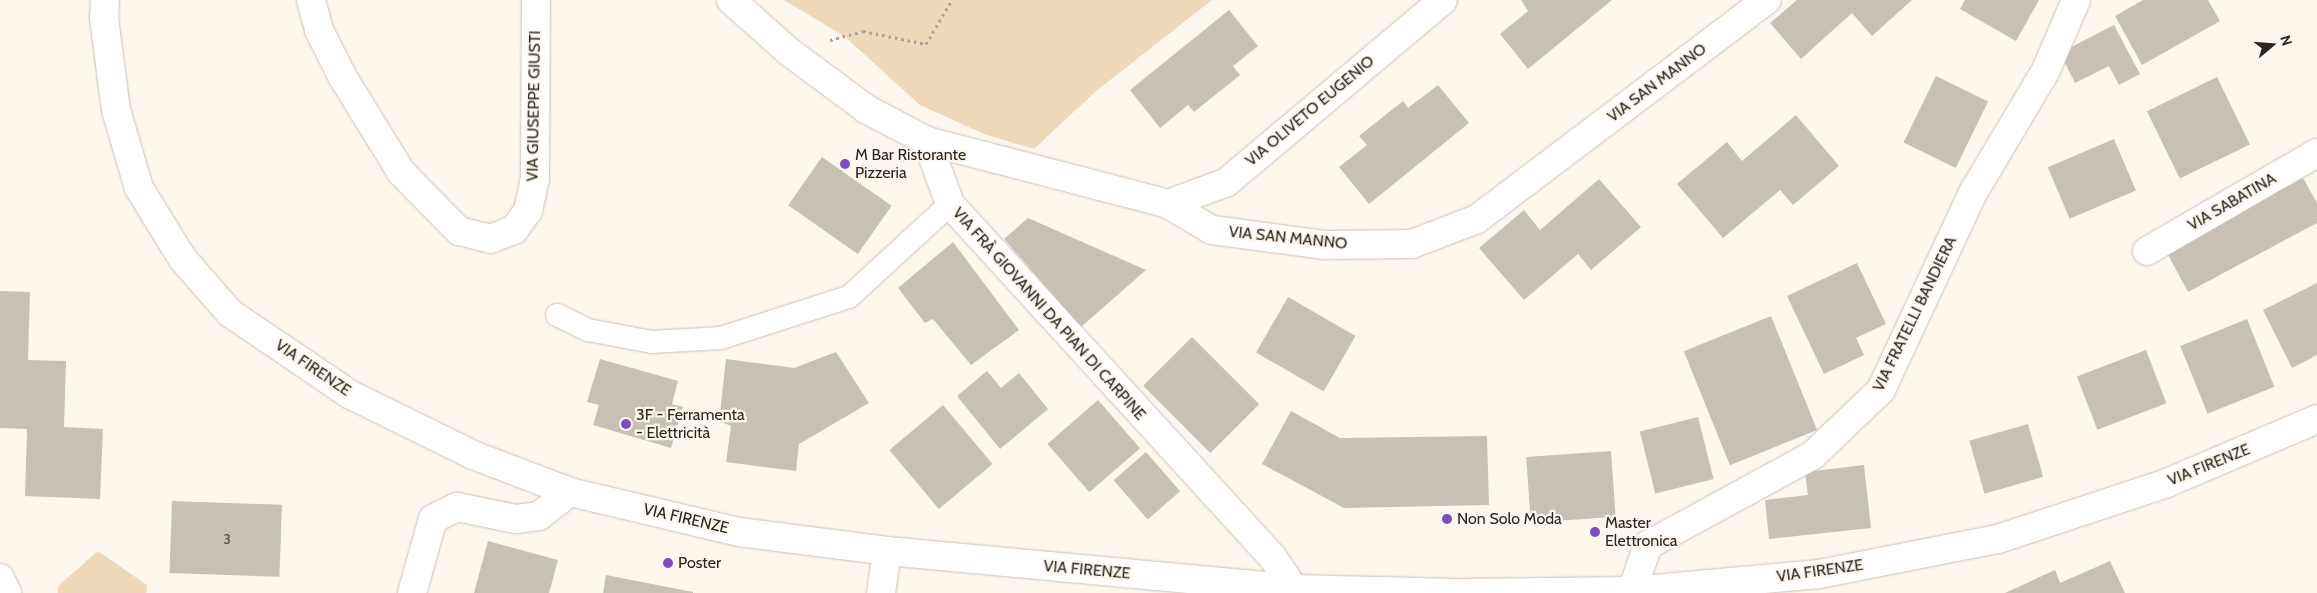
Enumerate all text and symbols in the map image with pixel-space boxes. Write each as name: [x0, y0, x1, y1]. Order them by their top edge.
north arrow: [2247, 20, 2297, 70]
street label: VIA GIUSEPPE GIUSTI: [523, 30, 545, 182]
text: N: [2276, 33, 2296, 48]
street label: VIA SAN MANNO: [1604, 40, 1710, 126]
street label: VIA OLIVETO EUGENIO: [1242, 52, 1378, 170]
place label: M Bar Ristorante Pizzeria: [855, 145, 966, 183]
marker: M Bar Ristorante Pizzeria: [839, 158, 851, 170]
street label: VIA SABATINA: [2184, 169, 2280, 235]
street label: VIA FRÀ GIOVANNI DA PIAN DI CARPINE: [948, 204, 1150, 424]
street label: VIA SAN MANNO: [1228, 222, 1348, 254]
street label: VIA FRATELLI BANDIERA: [1869, 233, 1961, 395]
street label: VIA FIRENZE: [271, 336, 355, 400]
place label: 3F - Ferramenta - Elettricità: [636, 405, 745, 443]
marker: 3F - Ferramenta - Elettricità: [620, 418, 632, 430]
street label: VIA FIRENZE: [2165, 440, 2253, 490]
street label: VIA FIRENZE: [641, 500, 731, 538]
place label: Non Solo Moda: [1457, 509, 1562, 529]
marker: Non Solo Moda: [1441, 513, 1453, 525]
place label: Master Elettronica: [1605, 513, 1677, 551]
marker: Master Elettronica: [1589, 526, 1601, 538]
house number: 3: [223, 531, 231, 547]
place label: Poster: [678, 553, 721, 573]
street label: VIA FIRENZE: [1776, 555, 1864, 587]
marker: Poster: [662, 557, 674, 569]
street label: VIA FIRENZE: [1043, 557, 1131, 583]

